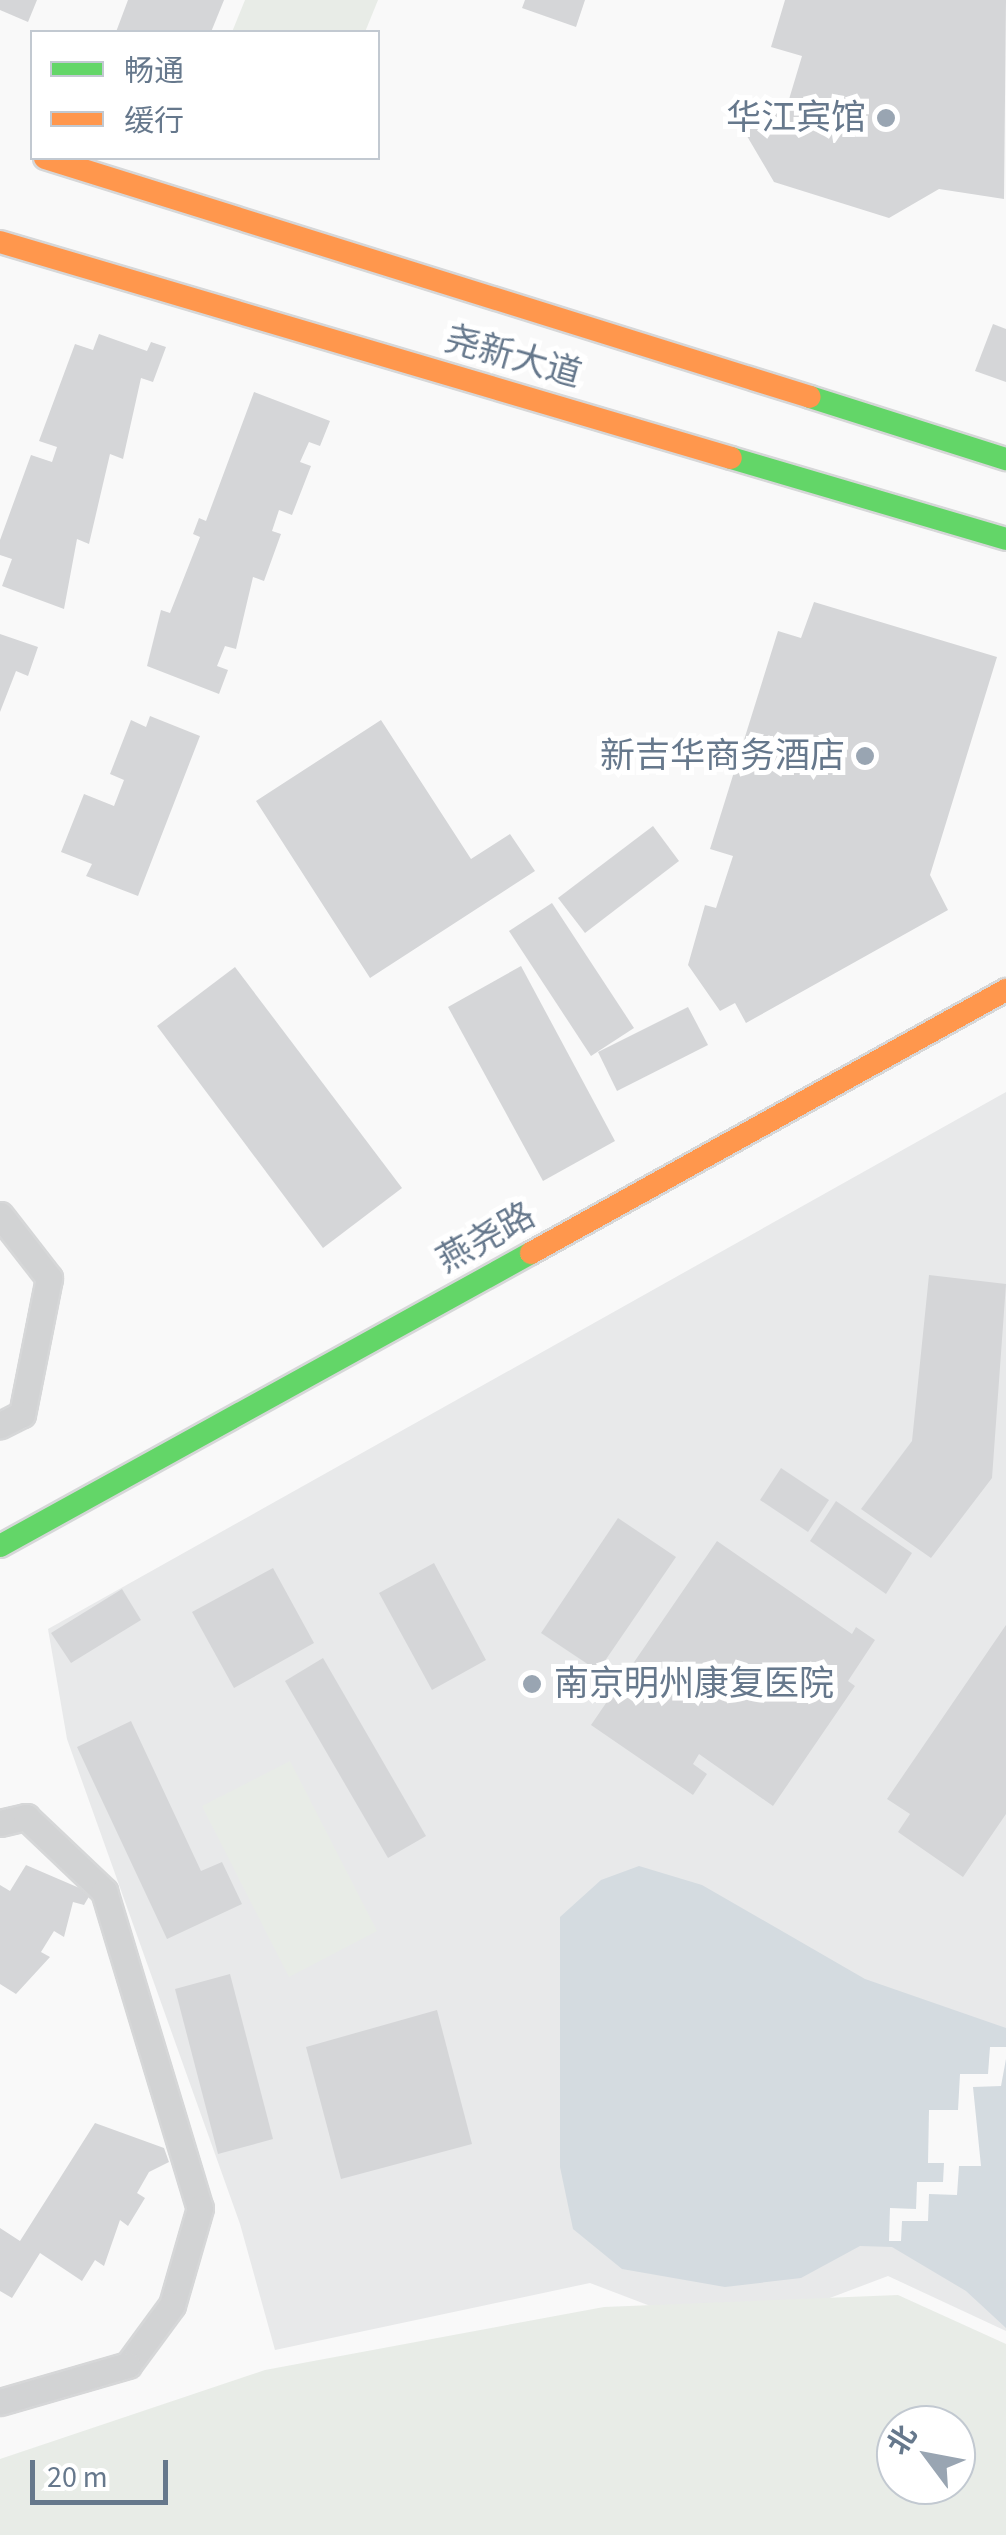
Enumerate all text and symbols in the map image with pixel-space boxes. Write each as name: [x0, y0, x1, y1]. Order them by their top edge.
legend: [30, 30, 380, 160]
text: 畅通: [124, 50, 184, 93]
place label: 华江宾馆: [726, 97, 866, 139]
text: 缓行: [124, 100, 184, 143]
marker: 华江宾馆: [875, 107, 897, 129]
street label: 尧新大道: [440, 318, 586, 396]
place label: 新吉华商务酒店: [600, 735, 845, 777]
marker: 新吉华商务酒店: [854, 745, 876, 767]
street label: 燕尧路: [430, 1194, 542, 1282]
place label: 南京明州康复医院: [554, 1663, 834, 1705]
marker: 南京明州康复医院: [519, 1671, 545, 1697]
north arrow: [876, 2405, 976, 2505]
text: 北: [878, 2418, 927, 2463]
scale bar: [35, 2440, 172, 2502]
text: 20 m: [47, 2456, 108, 2499]

